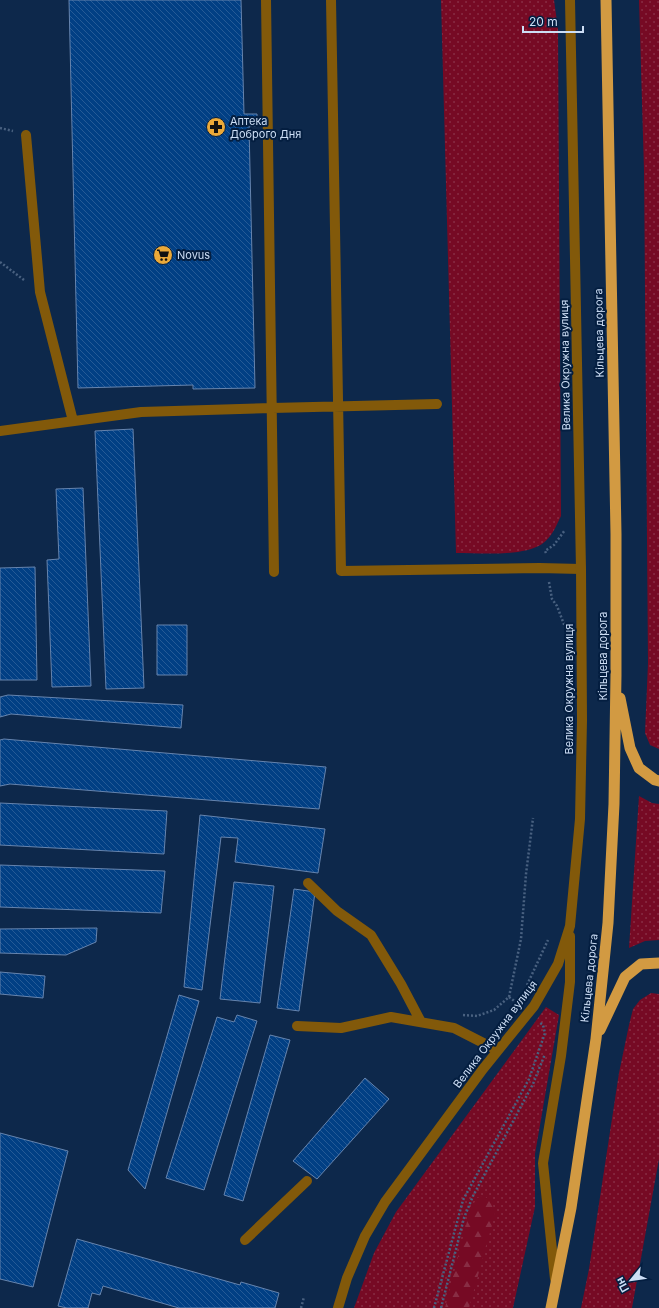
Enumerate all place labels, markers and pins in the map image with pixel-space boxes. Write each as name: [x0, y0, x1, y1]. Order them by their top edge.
place label: Аптека Доброго Дня: [230, 114, 301, 141]
pharmacy icon: Аптека Доброго Дня: [205, 116, 227, 138]
supermarket icon: Novus: [152, 244, 174, 266]
place label: Novus: [177, 248, 210, 262]

